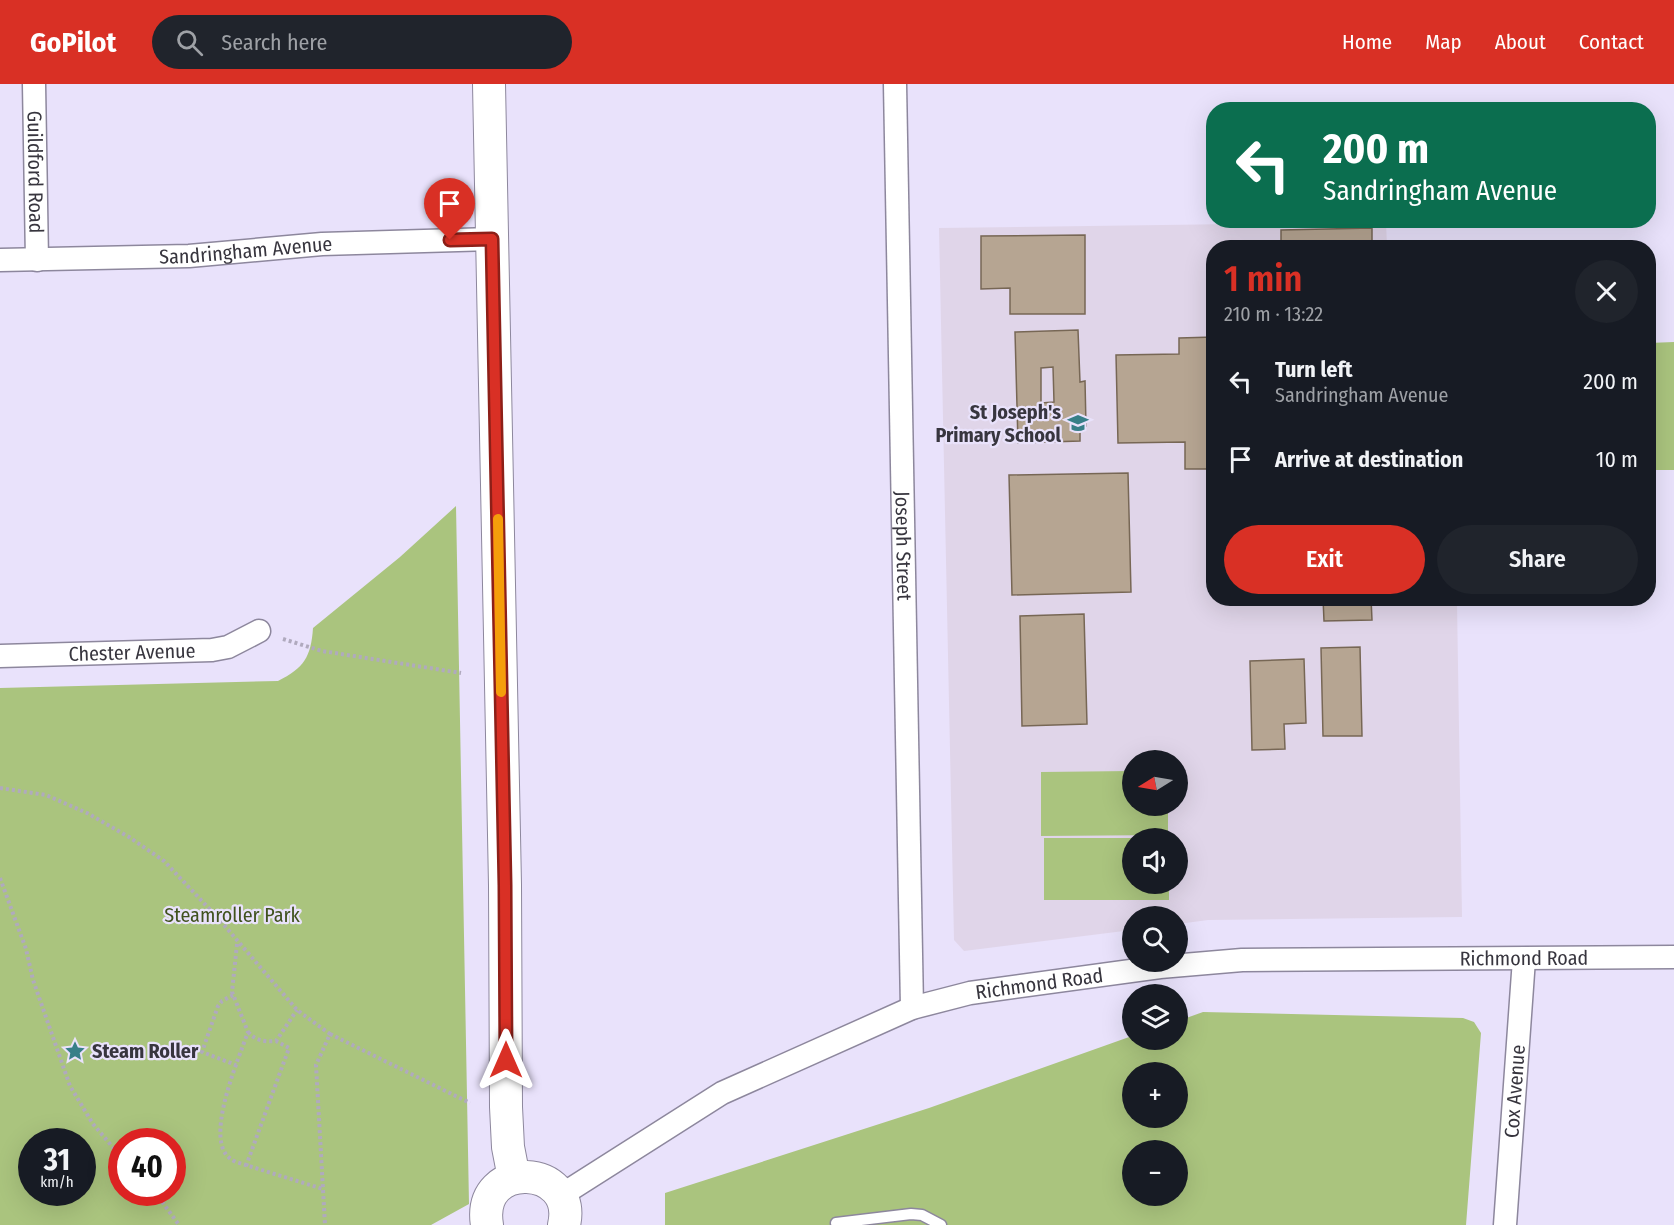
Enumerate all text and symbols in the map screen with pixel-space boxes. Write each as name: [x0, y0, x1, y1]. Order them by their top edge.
search box: [152, 15, 572, 69]
text: GoPilot: [30, 26, 116, 59]
icon: search: [173, 26, 206, 59]
text: Search here: [221, 29, 327, 56]
text: Home: [1342, 29, 1392, 55]
text: Map: [1425, 29, 1462, 55]
text: About: [1495, 29, 1546, 55]
text: Contact: [1579, 29, 1644, 55]
street label: Guildford Road: [22, 110, 49, 234]
text: 200 m: [1323, 124, 1429, 174]
icon: left: [1224, 126, 1302, 204]
text: Sandringham Avenue: [1323, 175, 1557, 207]
pin: [424, 178, 475, 240]
icon: arrive: [433, 187, 466, 220]
street label: Sandringham Avenue: [159, 232, 333, 269]
text: 1 min: [1224, 257, 1302, 301]
button: close: [1575, 260, 1638, 323]
text: 210 m · 13:22: [1224, 302, 1323, 326]
text: Turn left: [1275, 356, 1353, 383]
icon: left: [1224, 365, 1257, 398]
text: 200 m: [1583, 368, 1638, 395]
text: Sandringham Avenue: [1275, 383, 1448, 407]
place label: St Joseph's Primary School: [935, 400, 1062, 447]
school or university icon: St Joseph's Primary School: [1066, 411, 1090, 435]
icon: arrive: [1224, 443, 1257, 476]
text: Arrive at destination: [1275, 446, 1463, 473]
text: 10 m: [1596, 446, 1638, 473]
street label: Joseph Street: [890, 491, 917, 601]
button: Exit: [1224, 525, 1425, 594]
button: Share: [1437, 525, 1638, 594]
street label: Chester Avenue: [68, 638, 196, 666]
north arrow: [1122, 750, 1188, 816]
map controls: [1122, 750, 1188, 1206]
button: sound: [1122, 828, 1188, 894]
park label: Steamroller Park: [164, 903, 300, 927]
button: search: [1122, 906, 1188, 972]
street label: Richmond Road: [1460, 946, 1588, 970]
street label: Richmond Road: [974, 963, 1105, 1004]
button: layers: [1122, 984, 1188, 1050]
position arrow: [474, 1028, 538, 1092]
place icon: Steam Roller: [63, 1039, 87, 1063]
place label: Steam Roller: [92, 1039, 199, 1063]
street label: Cox Avenue: [1499, 1044, 1530, 1139]
button: +: [1122, 1062, 1188, 1128]
speed limit sign: 40: [108, 1128, 186, 1206]
button: −: [1122, 1140, 1188, 1206]
text: 31: [44, 1142, 70, 1178]
text: km/h: [40, 1173, 74, 1191]

